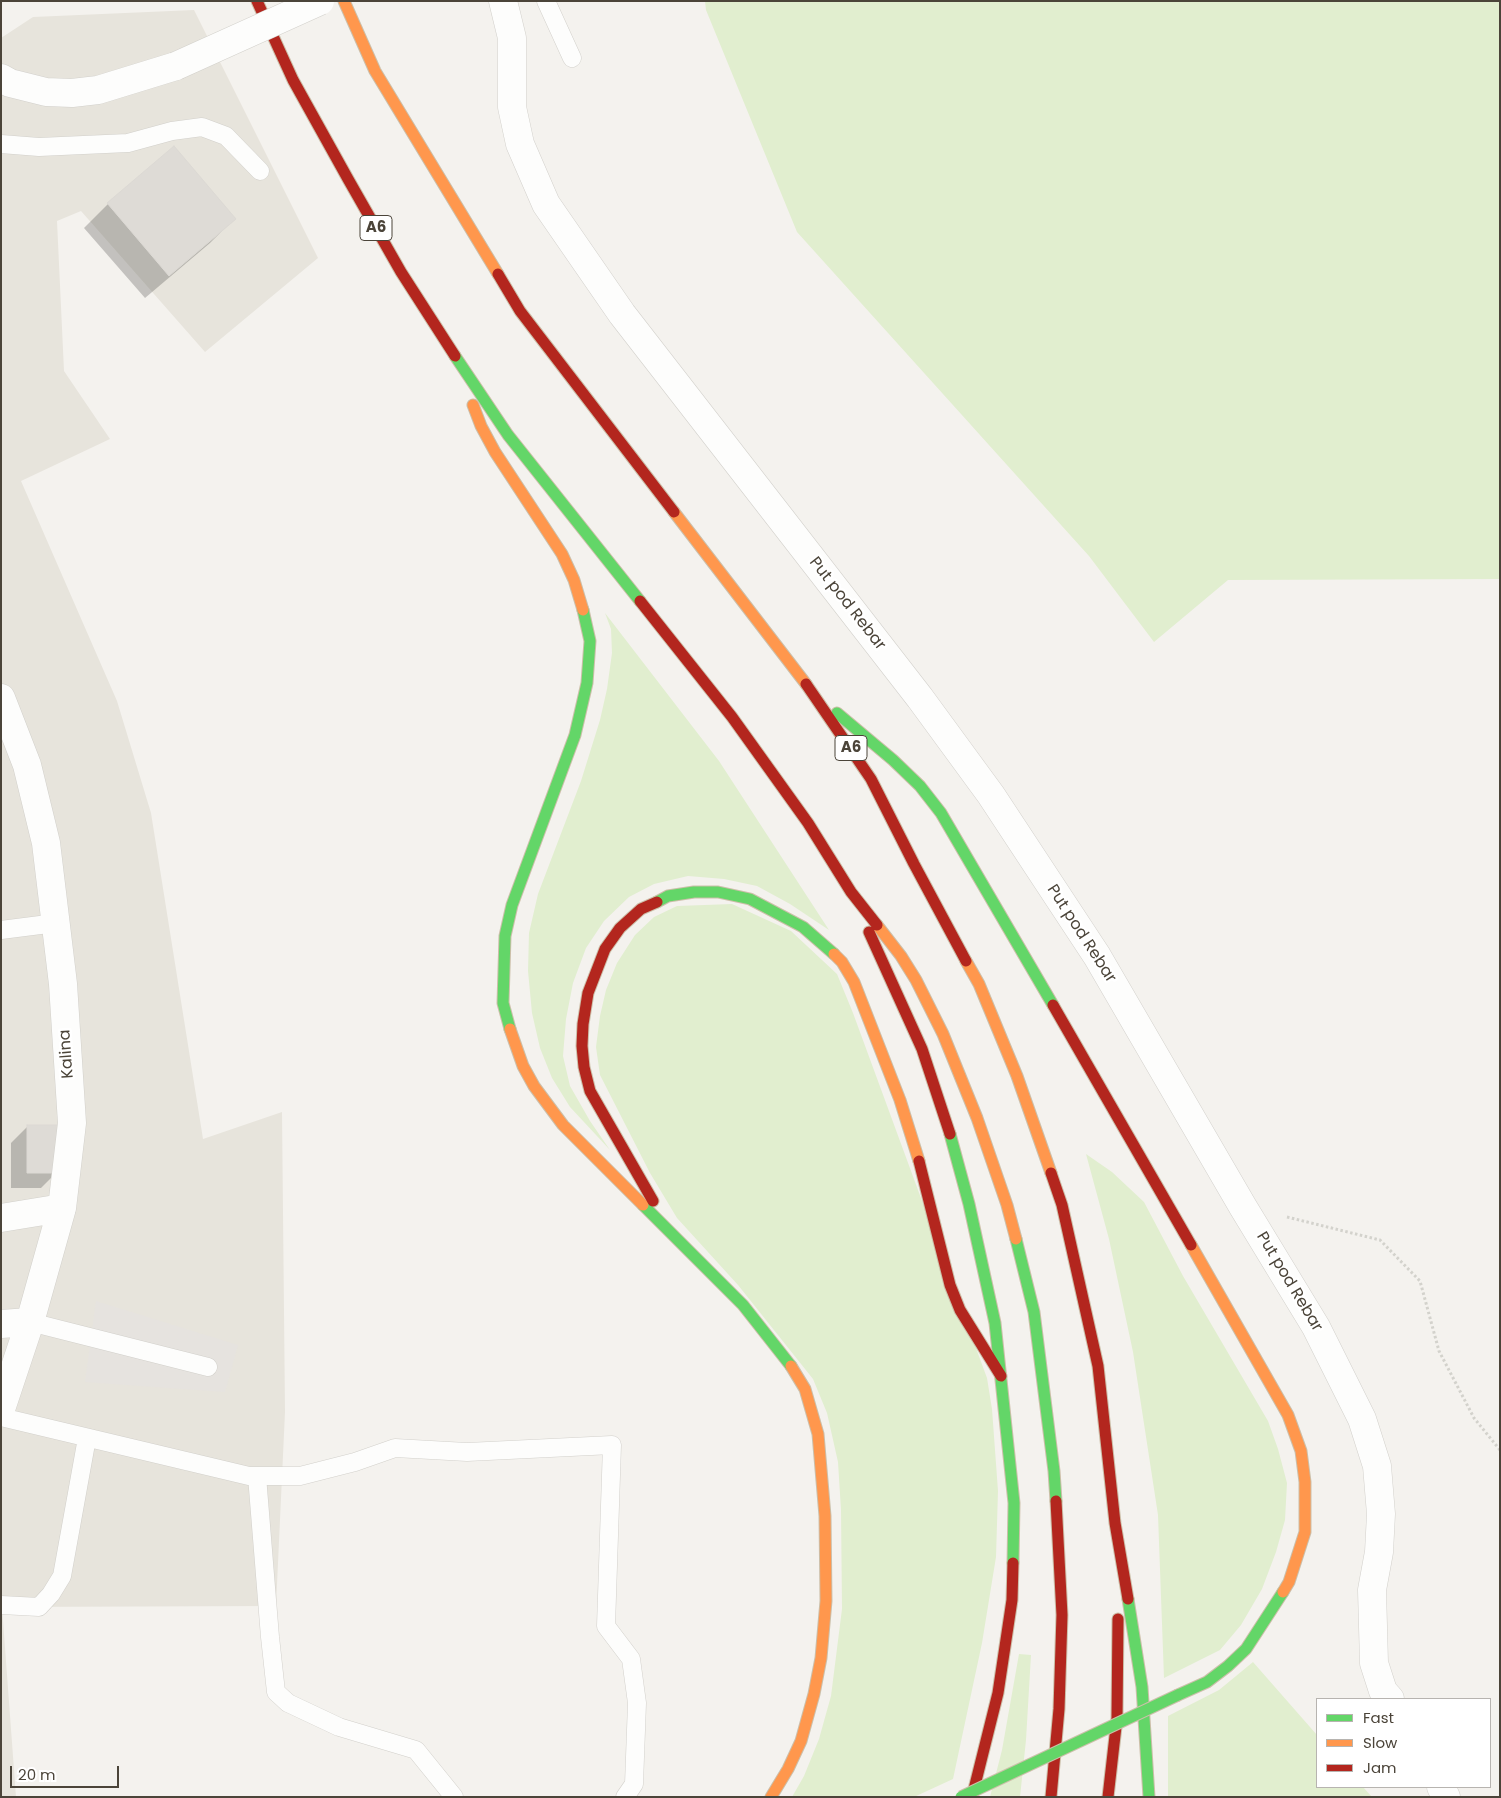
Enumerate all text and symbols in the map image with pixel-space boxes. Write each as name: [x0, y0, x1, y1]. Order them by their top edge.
road number: A6: [360, 216, 392, 240]
street label: Put pod Rebar: [805, 554, 889, 654]
road number: A6: [835, 736, 867, 760]
street label: Put pod Rebar: [1042, 881, 1120, 987]
street label: Kalina: [56, 1029, 78, 1079]
street label: Put pod Rebar: [1252, 1229, 1326, 1335]
legend: [1316, 1698, 1491, 1788]
text: Fast: [1363, 1707, 1394, 1728]
text: Slow: [1363, 1732, 1397, 1753]
scale bar: [12, 1756, 121, 1788]
text: Jam: [1363, 1757, 1397, 1778]
text: 20 m: [18, 1764, 56, 1785]

